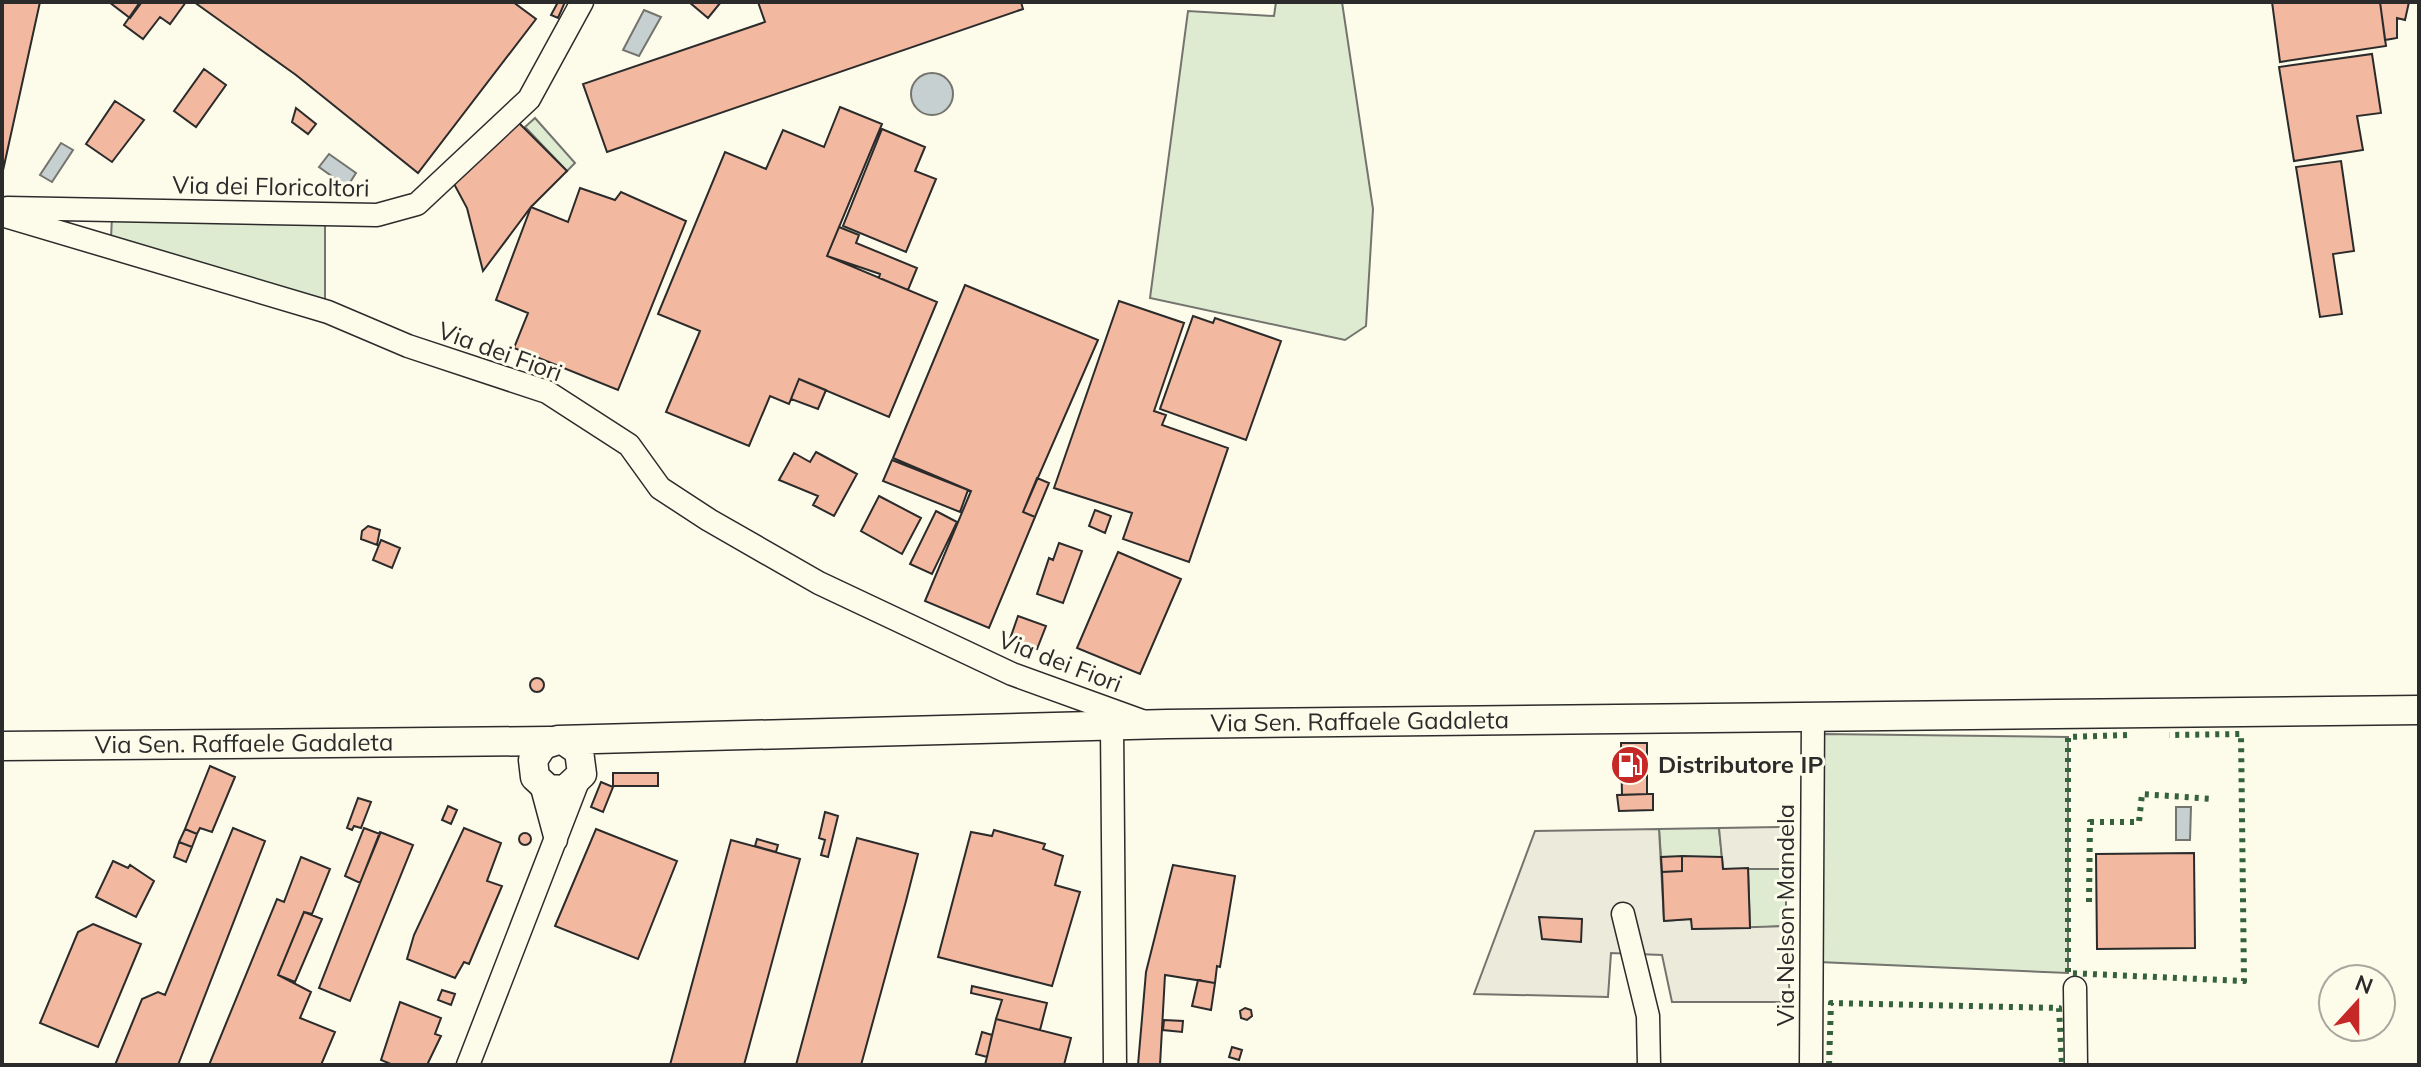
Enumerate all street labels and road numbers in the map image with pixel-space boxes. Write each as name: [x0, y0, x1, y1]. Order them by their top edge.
street label: Via dei Floricoltori: [172, 169, 370, 203]
street label: Via dei Fiori: [434, 315, 567, 387]
street label: Via dei Fiori: [994, 624, 1126, 698]
street label: Via Sen. Raffaele Gadaleta: [1210, 704, 1509, 738]
street label: Via Sen. Raffaele Gadaleta: [95, 726, 393, 759]
street label: Via Nelson Mandela: [1770, 804, 1800, 1026]

